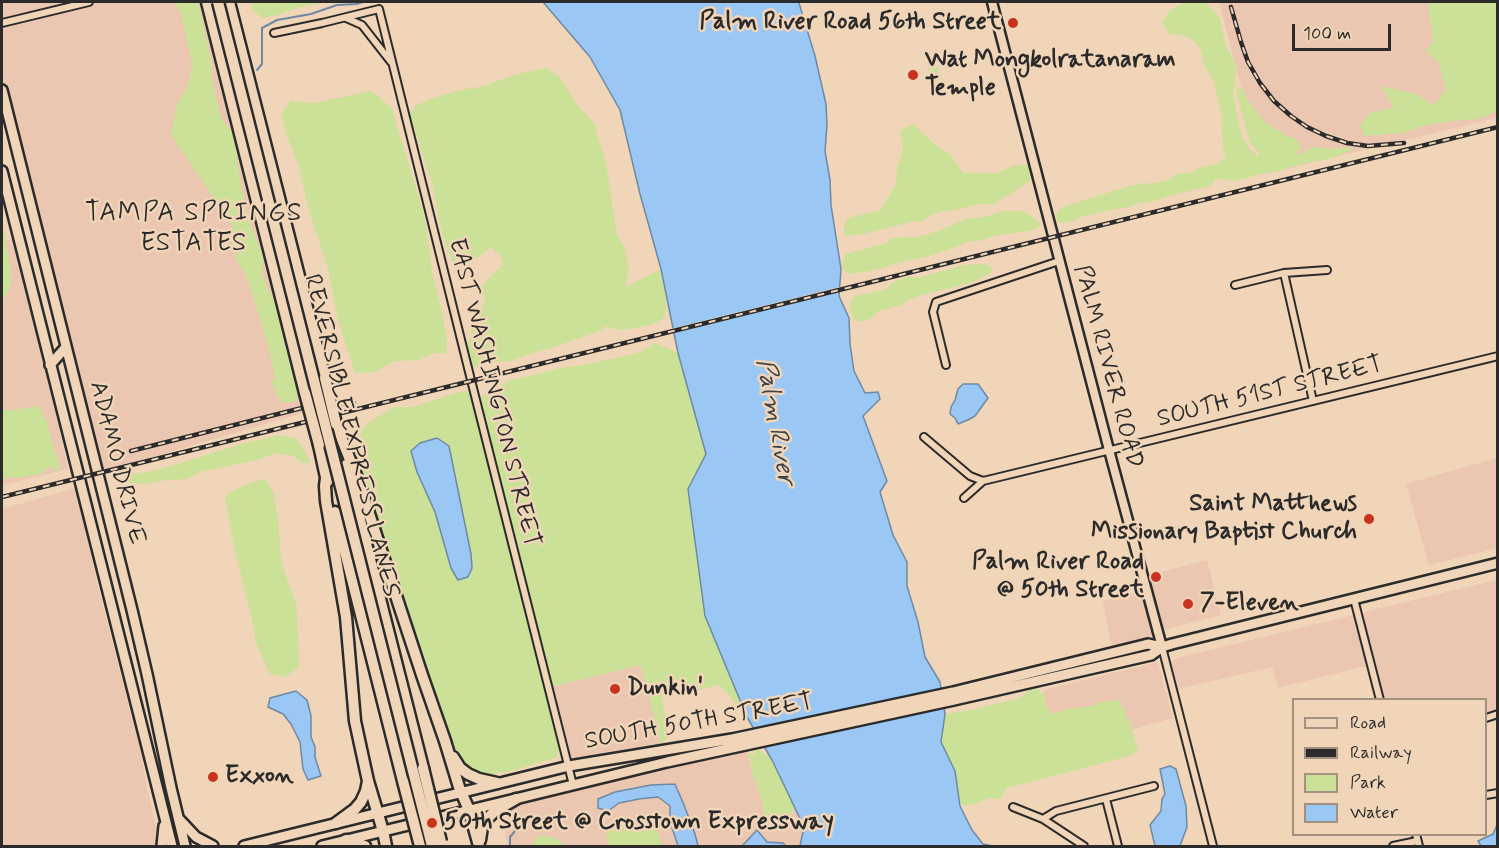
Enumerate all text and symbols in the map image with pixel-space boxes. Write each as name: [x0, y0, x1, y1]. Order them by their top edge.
place label: Palm River Road 56th Street: [700, 9, 1001, 37]
scale bar: [1295, 12, 1394, 50]
marker: Palm River Road 56th Street: [1006, 16, 1020, 30]
text: 100 m: [1303, 22, 1351, 46]
place label: Wat Mongkolratanaram Temple: [925, 47, 1176, 103]
marker: Wat Mongkolratanaram Temple: [906, 68, 920, 82]
district label: TAMPA SPRINGS ESTATES: [83, 199, 305, 260]
street label: EAST WASHINGTON STREET: [441, 236, 545, 550]
street label: PALM RIVER ROAD: [1066, 262, 1148, 472]
street label: REVERSIBLE EXPRESS LANES: [296, 272, 404, 600]
street label: SOUTH 51ST STREET: [1154, 351, 1386, 435]
water label: Palm River: [748, 357, 800, 487]
street label: ADAMO DRIVE: [82, 378, 150, 548]
place label: Saint Matthews Missionary Baptist Church: [1091, 491, 1357, 547]
marker: Saint Matthews Missionary Baptist Church: [1362, 512, 1376, 526]
place label: Palm River Road @ 50th Street: [972, 549, 1144, 605]
marker: Palm River Road @ 50th Street: [1149, 570, 1163, 584]
place label: 7-Eleven: [1200, 590, 1299, 618]
marker: 7-Eleven: [1181, 597, 1195, 611]
place label: Dunkin': [627, 675, 703, 703]
marker: Dunkin': [608, 682, 622, 696]
street label: SOUTH 50TH STREET: [583, 689, 815, 757]
legend: [1292, 698, 1487, 836]
text: Road: [1350, 711, 1386, 735]
text: Railway: [1350, 741, 1412, 765]
place label: Exxon: [225, 763, 294, 791]
marker: Exxon: [206, 770, 220, 784]
text: Park: [1350, 771, 1386, 795]
text: Water: [1350, 801, 1398, 825]
place label: 50th Street @ Crosstown Expressway: [444, 809, 834, 837]
marker: 50th Street @ Crosstown Expressway: [425, 816, 439, 830]

